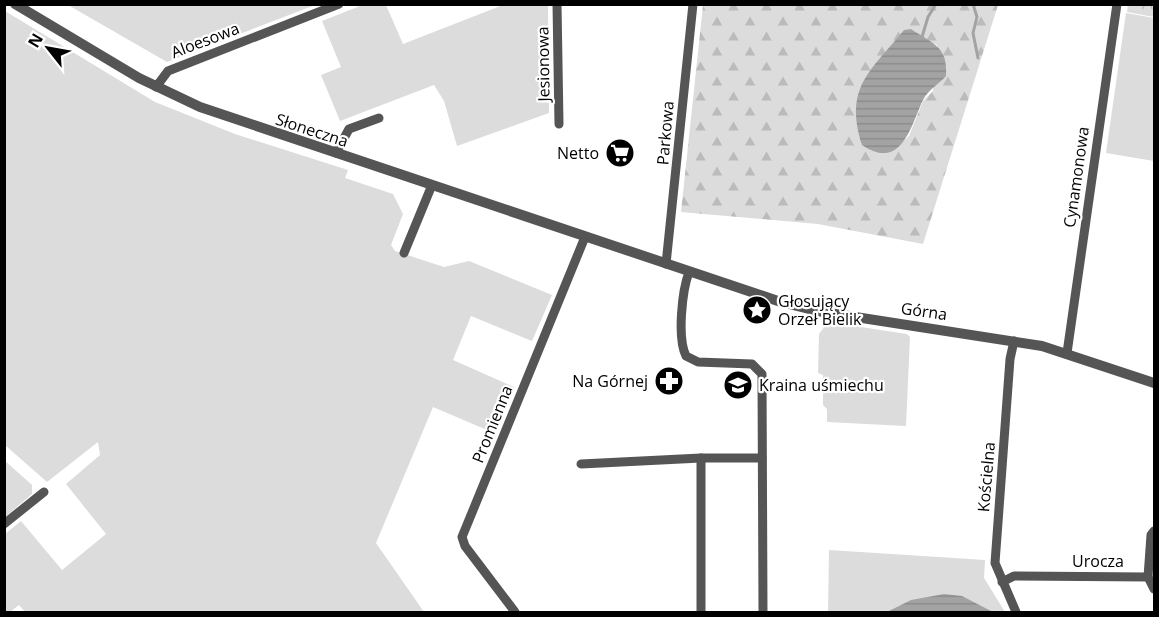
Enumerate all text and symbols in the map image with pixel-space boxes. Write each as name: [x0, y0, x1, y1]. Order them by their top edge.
street label: Aloesowa: [168, 17, 242, 63]
north arrow: [18, 18, 78, 78]
street label: Jesionowa: [531, 26, 555, 104]
text: N: [22, 29, 48, 52]
street label: Parkowa: [651, 100, 679, 166]
street label: Słoneczna: [273, 108, 351, 152]
street label: Cynamonowa: [1058, 125, 1094, 229]
supermarket icon: Netto: [604, 137, 636, 169]
place label: Netto: [557, 142, 599, 164]
place label: Głosujący Orzeł Bielik: [778, 290, 862, 330]
place icon: Głosujący Orzeł Bielik: [741, 294, 773, 326]
street label: Górna: [899, 297, 949, 325]
pharmacy icon: Na Górnej: [653, 365, 685, 397]
school or university icon: Kraina uśmiechu: [722, 369, 754, 401]
place label: Na Górnej: [572, 370, 648, 392]
place label: Kraina uśmiechu: [759, 374, 884, 396]
street label: Promienna: [466, 382, 518, 466]
street label: Kościelna: [972, 441, 1000, 513]
street label: Urocza: [1072, 550, 1124, 572]

